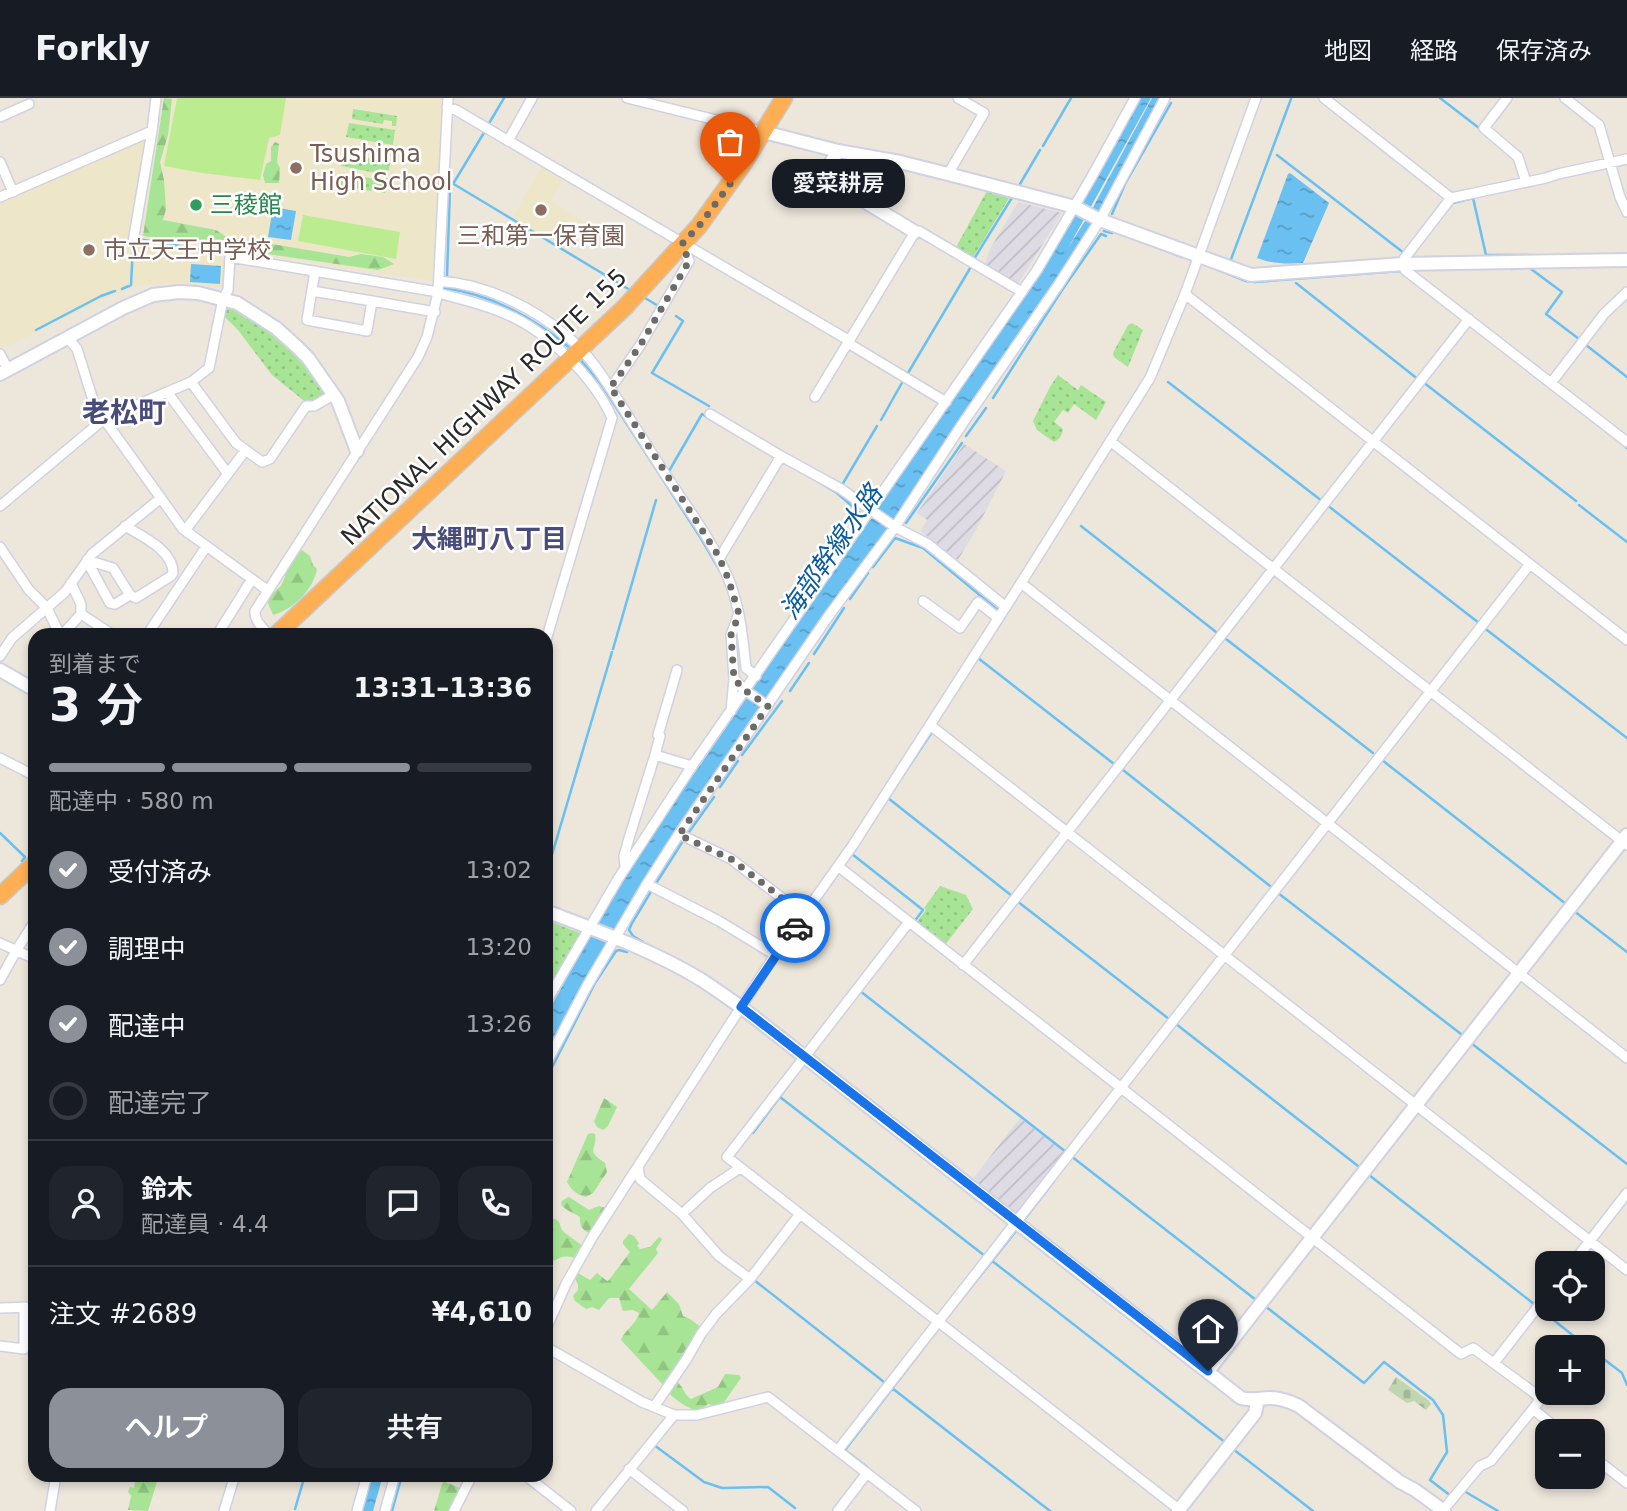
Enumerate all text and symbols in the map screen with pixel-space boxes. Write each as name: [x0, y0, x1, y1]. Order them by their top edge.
text: Forkly: [35, 29, 150, 68]
text: 地図: [1324, 37, 1372, 65]
text: 経路: [1410, 37, 1458, 65]
text: 保存済み: [1496, 37, 1592, 65]
pin: [700, 112, 760, 184]
icon: bag: [711, 123, 749, 161]
place label: Tsushima High School: [309, 140, 452, 196]
marker: Tsushima High School: [288, 160, 304, 176]
callout: 愛菜耕房: [772, 160, 905, 208]
text: 愛菜耕房: [793, 170, 885, 196]
place label: 三稜館: [210, 191, 282, 219]
marker: 三稜館: [188, 197, 204, 213]
marker: 三和第一保育園: [533, 202, 549, 218]
place label: 三和第一保育園: [457, 222, 625, 250]
place label: 市立天王中学校: [103, 236, 271, 264]
marker: 市立天王中学校: [81, 242, 97, 258]
street label: NATIONAL HIGHWAY ROUTE 155: [335, 263, 633, 551]
district label: 老松町: [82, 396, 166, 429]
water label: 海部幹線水路: [774, 478, 889, 625]
district label: 大縄町八丁目: [411, 524, 567, 554]
text: 到着まで: [49, 651, 141, 677]
text: 13:31–13:36: [353, 673, 532, 703]
text: 3 分: [49, 678, 143, 732]
text: 配達中 · 580 m: [49, 788, 214, 814]
icon: check: [49, 851, 87, 889]
text: 受付済み: [108, 857, 212, 887]
text: 13:02: [466, 857, 532, 883]
courier: [760, 893, 830, 963]
icon: car: [776, 909, 814, 947]
icon: check: [49, 928, 87, 966]
text: 調理中: [108, 934, 186, 964]
text: 13:20: [466, 934, 532, 960]
icon: check: [49, 1005, 87, 1043]
text: 配達中: [108, 1011, 186, 1041]
text: 13:26: [466, 1011, 532, 1037]
text: 配達完了: [108, 1088, 212, 1118]
button: person: [49, 1166, 123, 1240]
button: chat: [366, 1166, 440, 1240]
button: phone: [458, 1166, 532, 1240]
text: 鈴木: [141, 1174, 193, 1204]
text: 配達員 · 4.4: [141, 1211, 269, 1237]
map controls: [1535, 1251, 1605, 1489]
button: locate: [1535, 1251, 1605, 1321]
text: ¥4,610: [432, 1297, 532, 1327]
text: 注文 #2689: [49, 1299, 197, 1329]
pin: [1178, 1299, 1238, 1371]
icon: home: [1189, 1310, 1227, 1348]
button: +: [1535, 1335, 1605, 1405]
button: ヘルプ: [49, 1388, 284, 1468]
button: 共有: [298, 1388, 532, 1468]
button: −: [1535, 1419, 1605, 1489]

